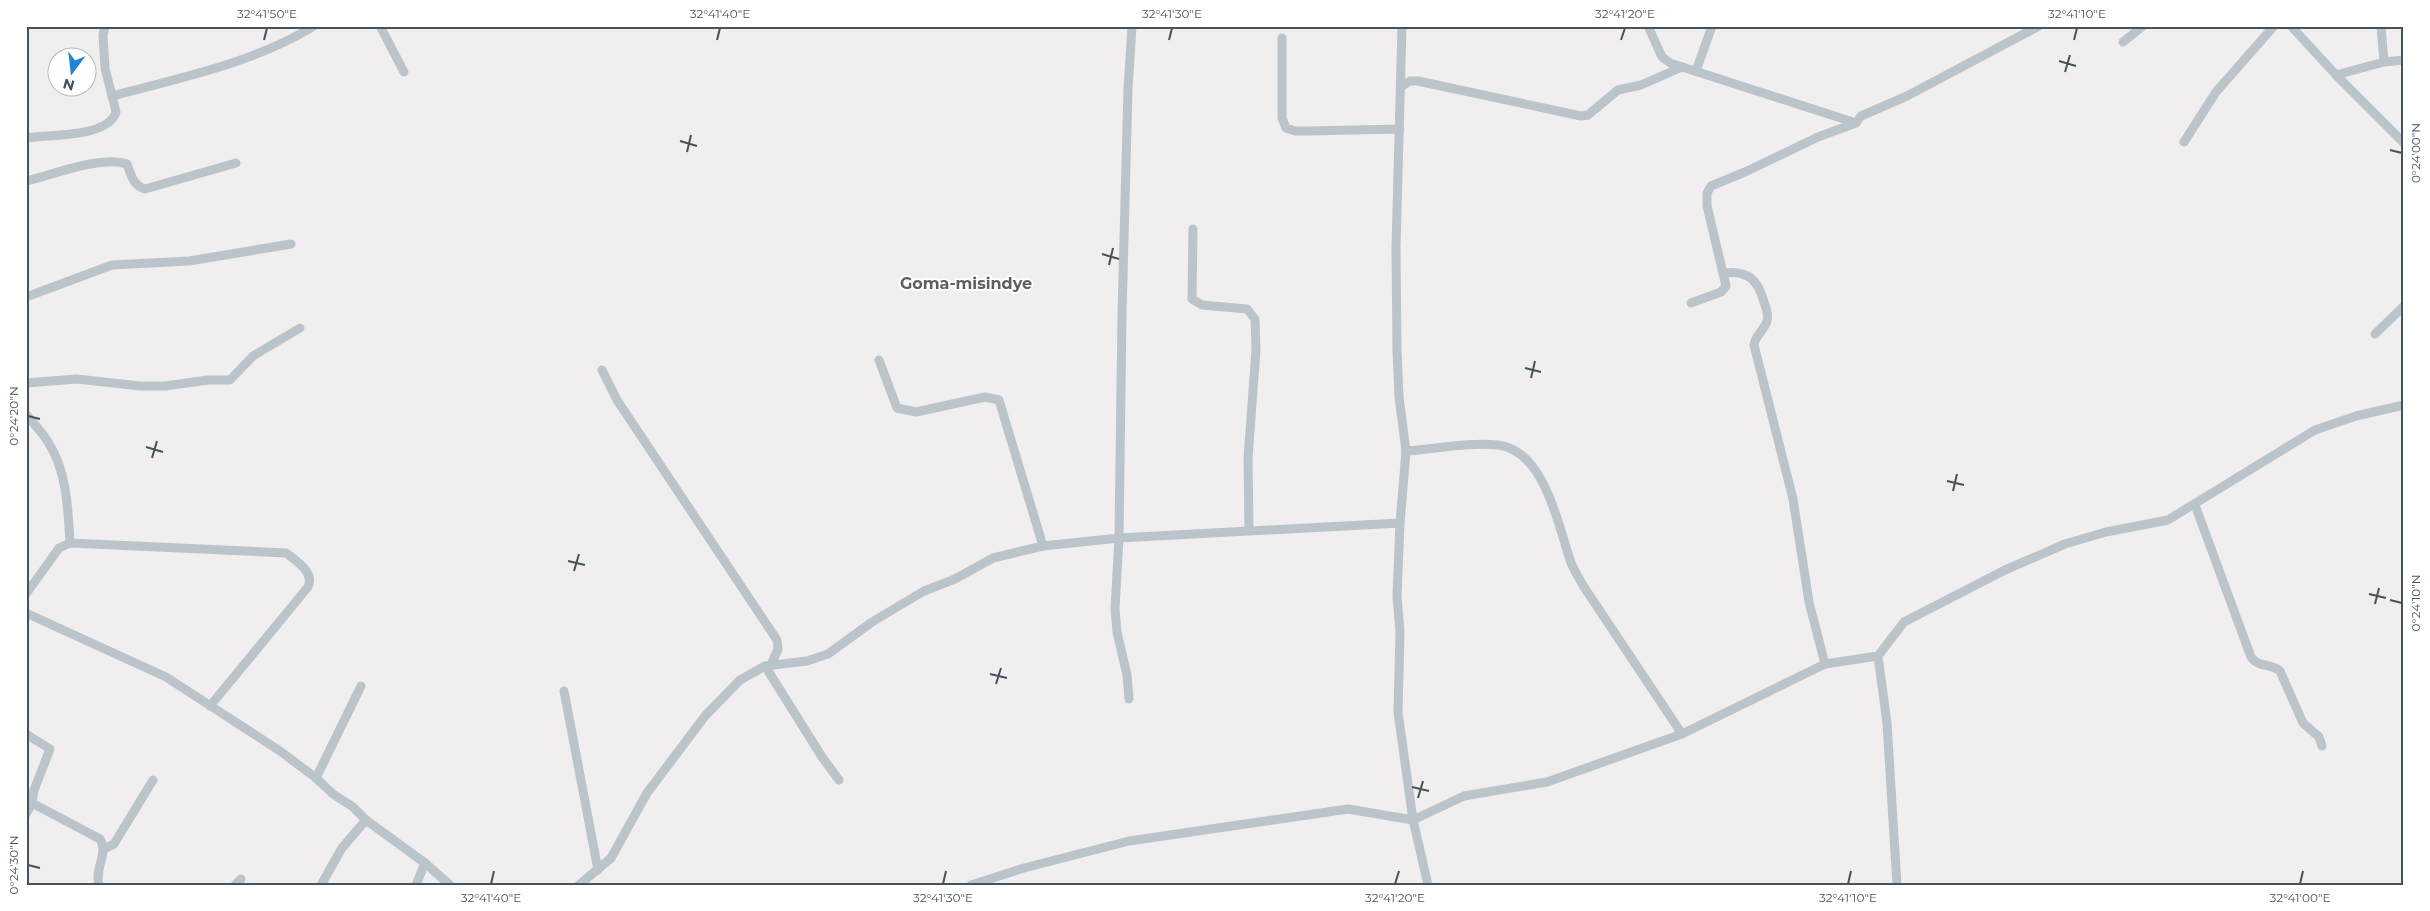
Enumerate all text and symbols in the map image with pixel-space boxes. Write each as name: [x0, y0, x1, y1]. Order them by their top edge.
text: 32°41'50"E: [237, 6, 297, 21]
text: 32°41'40"E: [690, 6, 750, 21]
text: 32°41'30"E: [1142, 6, 1202, 21]
text: 32°41'20"E: [1595, 6, 1655, 21]
text: 32°41'10"E: [2048, 6, 2106, 21]
north arrow: [48, 48, 98, 98]
text: N: [61, 74, 76, 95]
text: 0°24'00"N: [2408, 123, 2423, 183]
district label: Goma-misindye: [900, 274, 1032, 293]
text: 0°24'20"N: [6, 386, 21, 446]
text: 0°24'10"N: [2408, 574, 2423, 632]
text: 0°24'30"N: [6, 835, 21, 895]
text: 32°41'40"E: [461, 890, 521, 905]
text: 32°41'30"E: [913, 890, 973, 905]
text: 32°41'20"E: [1365, 890, 1425, 905]
text: 32°41'10"E: [1819, 890, 1877, 905]
text: 32°41'00"E: [2269, 890, 2331, 905]

